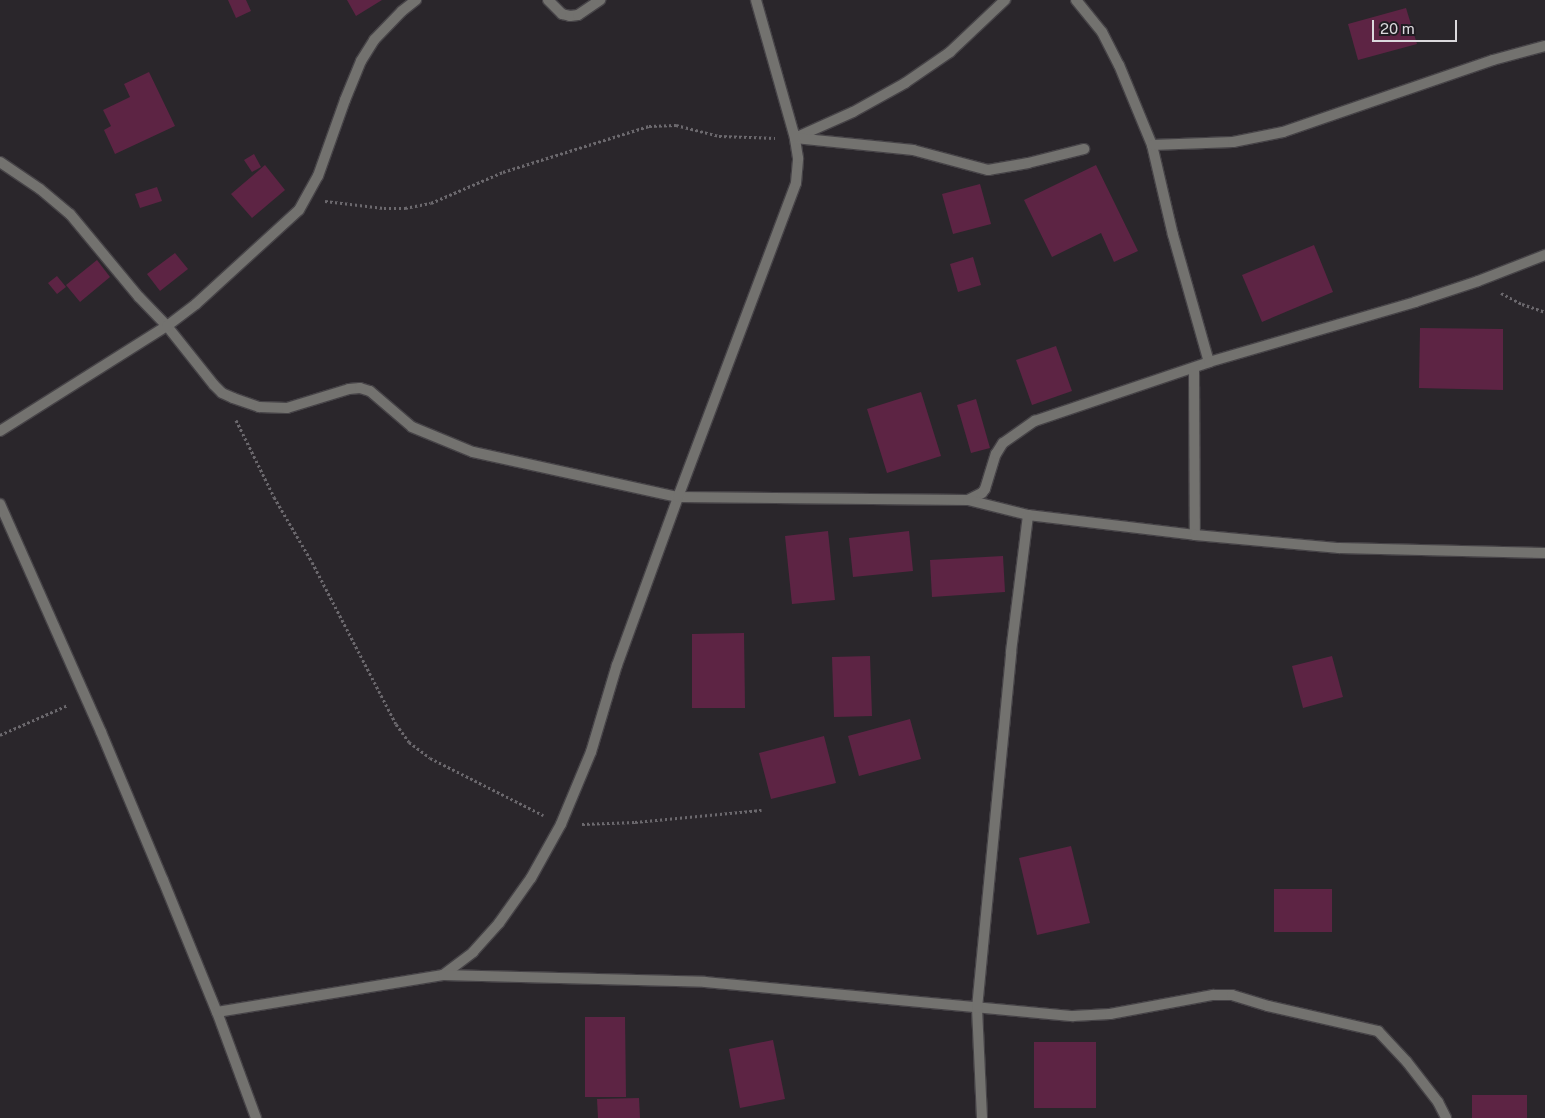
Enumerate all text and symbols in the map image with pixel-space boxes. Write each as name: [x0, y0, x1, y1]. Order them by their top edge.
scale bar: [1375, 10, 1460, 42]
text: 20 m: [1380, 20, 1415, 37]

